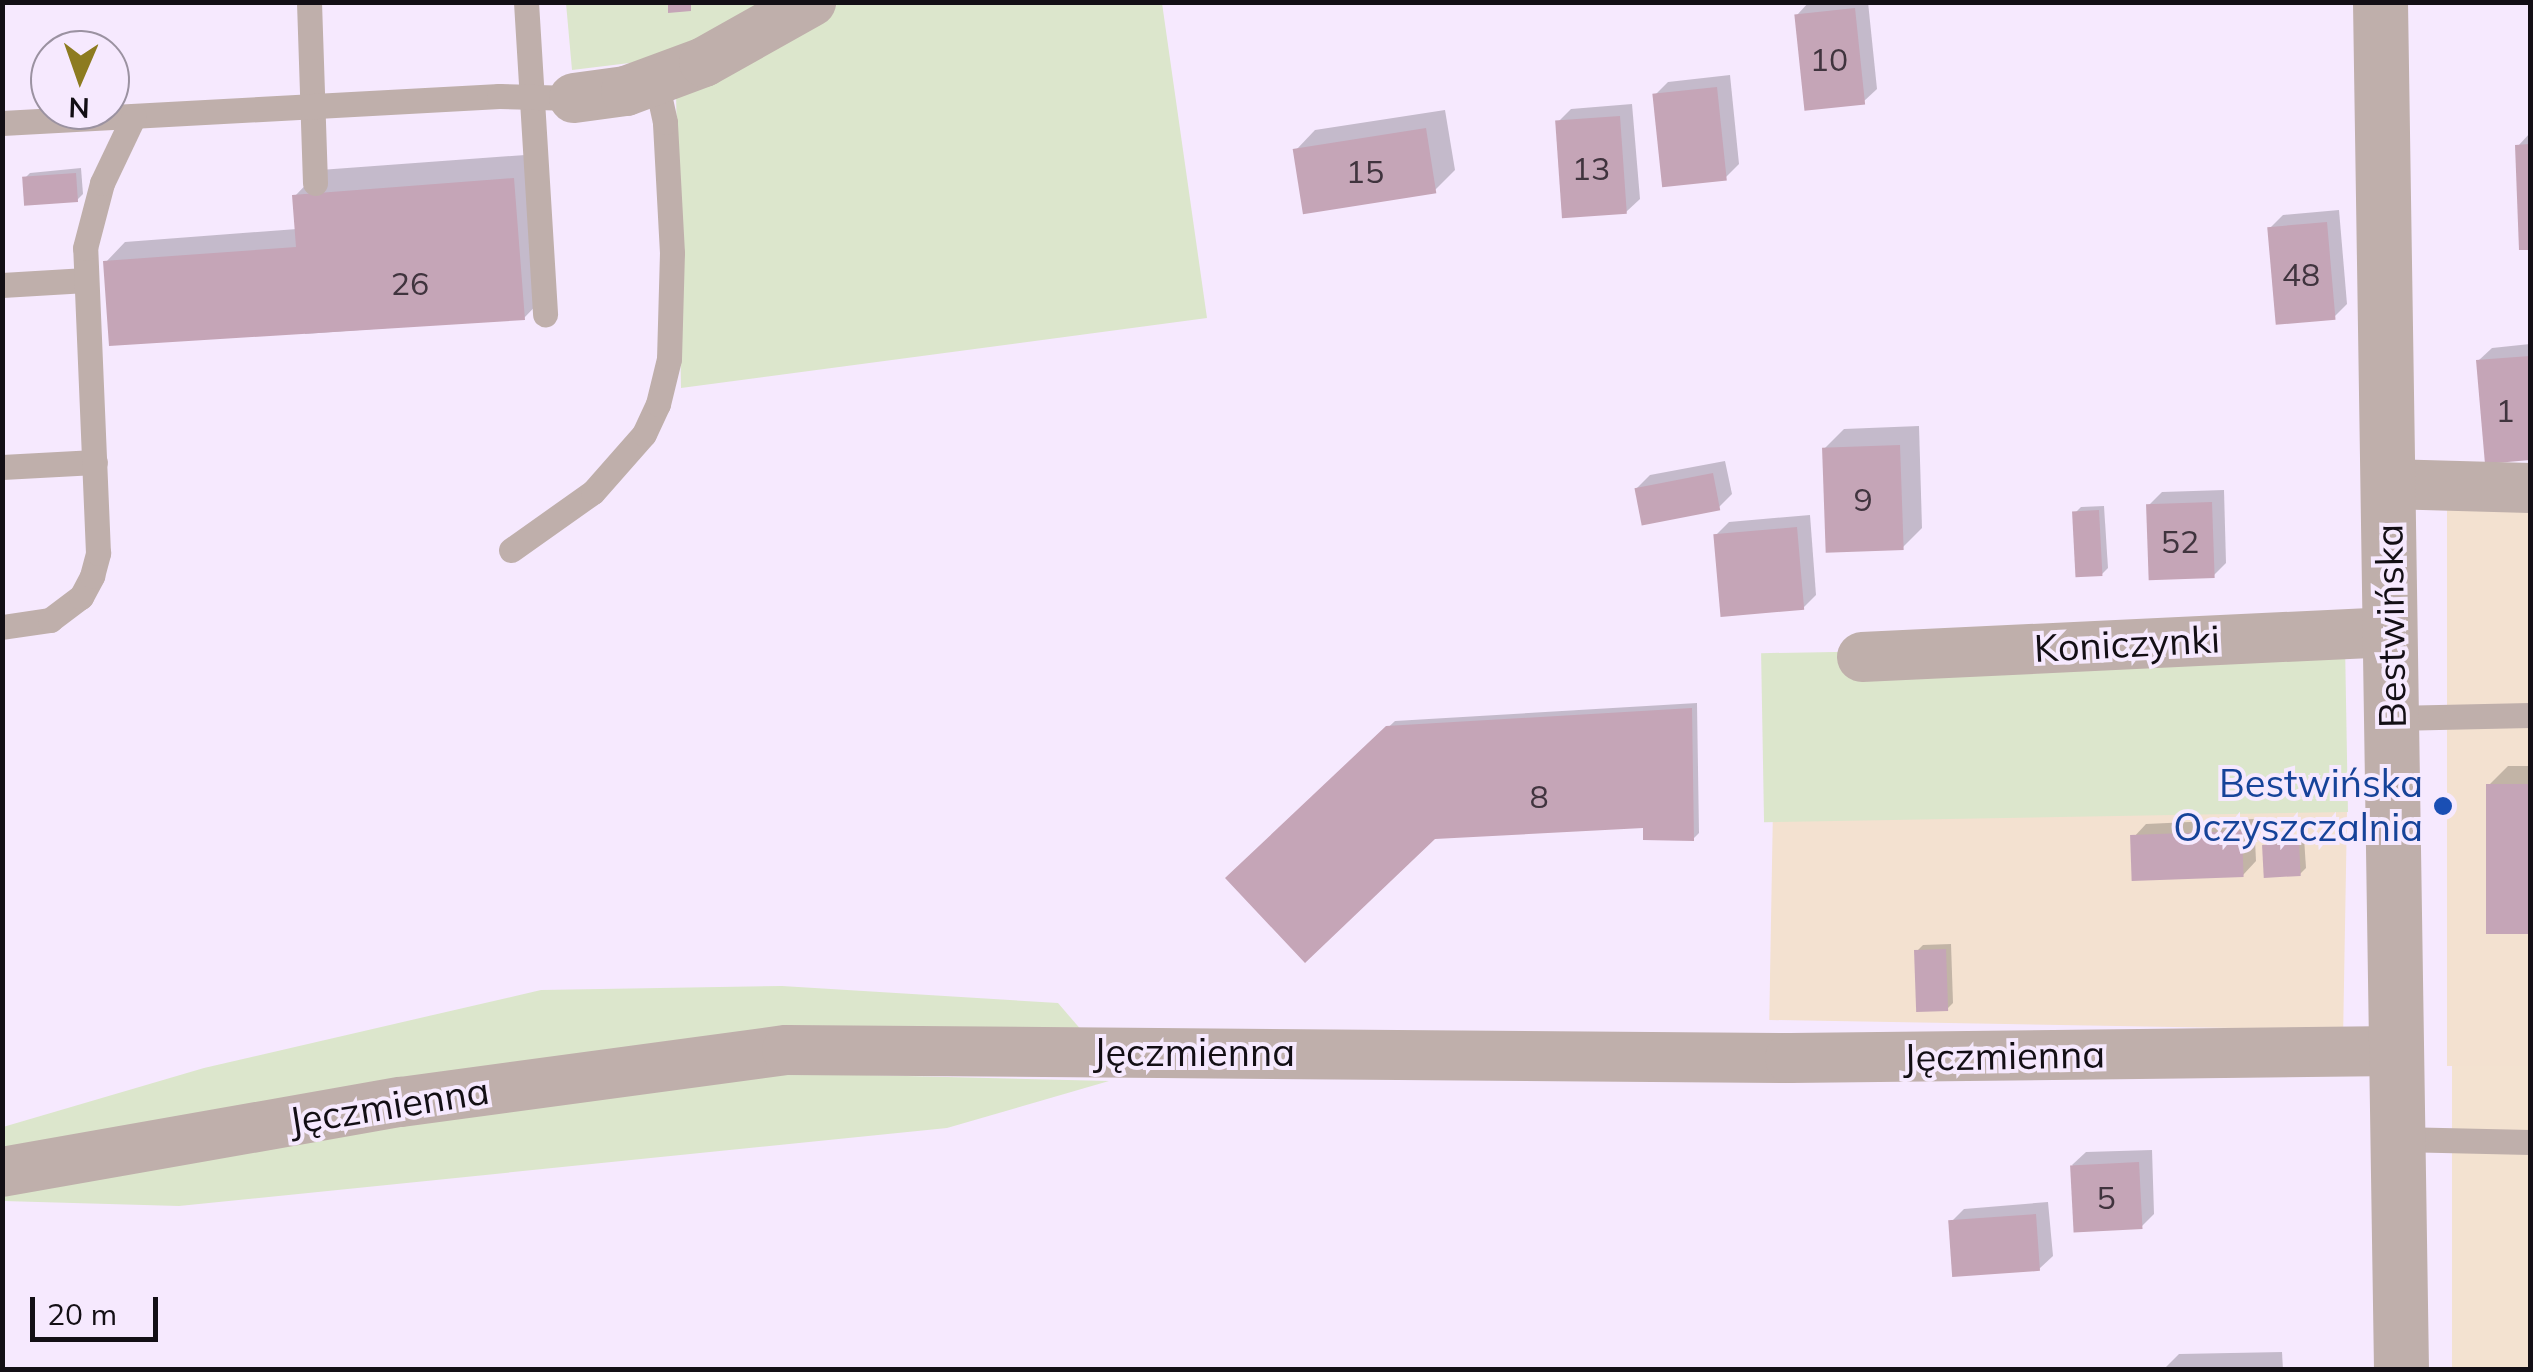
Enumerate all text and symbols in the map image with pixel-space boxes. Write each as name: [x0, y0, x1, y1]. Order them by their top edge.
north arrow: [30, 30, 130, 130]
house number: 10: [1810, 40, 1848, 78]
text: N: [68, 91, 90, 126]
house number: 13: [1572, 149, 1610, 187]
house number: 15: [1346, 152, 1384, 190]
house number: 48: [2282, 255, 2320, 293]
house number: 26: [391, 264, 429, 302]
house number: 1: [2495, 391, 2515, 429]
house number: 9: [1853, 480, 1873, 518]
house number: 52: [2161, 522, 2199, 560]
street label: Bestwińska: [2366, 524, 2416, 728]
street label: Koniczynki: [2033, 616, 2221, 672]
place label: Bestwińska Oczyszczalnia: [2173, 761, 2423, 851]
house number: 8: [1529, 777, 1549, 815]
marker: Bestwińska Oczyszczalnia: [2432, 795, 2454, 817]
street label: Jęczmienna: [1093, 1030, 1295, 1076]
street label: Jęczmienna: [1903, 1031, 2105, 1081]
street label: Jęczmienna: [286, 1068, 492, 1144]
house number: 5: [2096, 1178, 2116, 1216]
scale bar: [35, 1277, 162, 1339]
text: 20 m: [47, 1295, 117, 1333]

